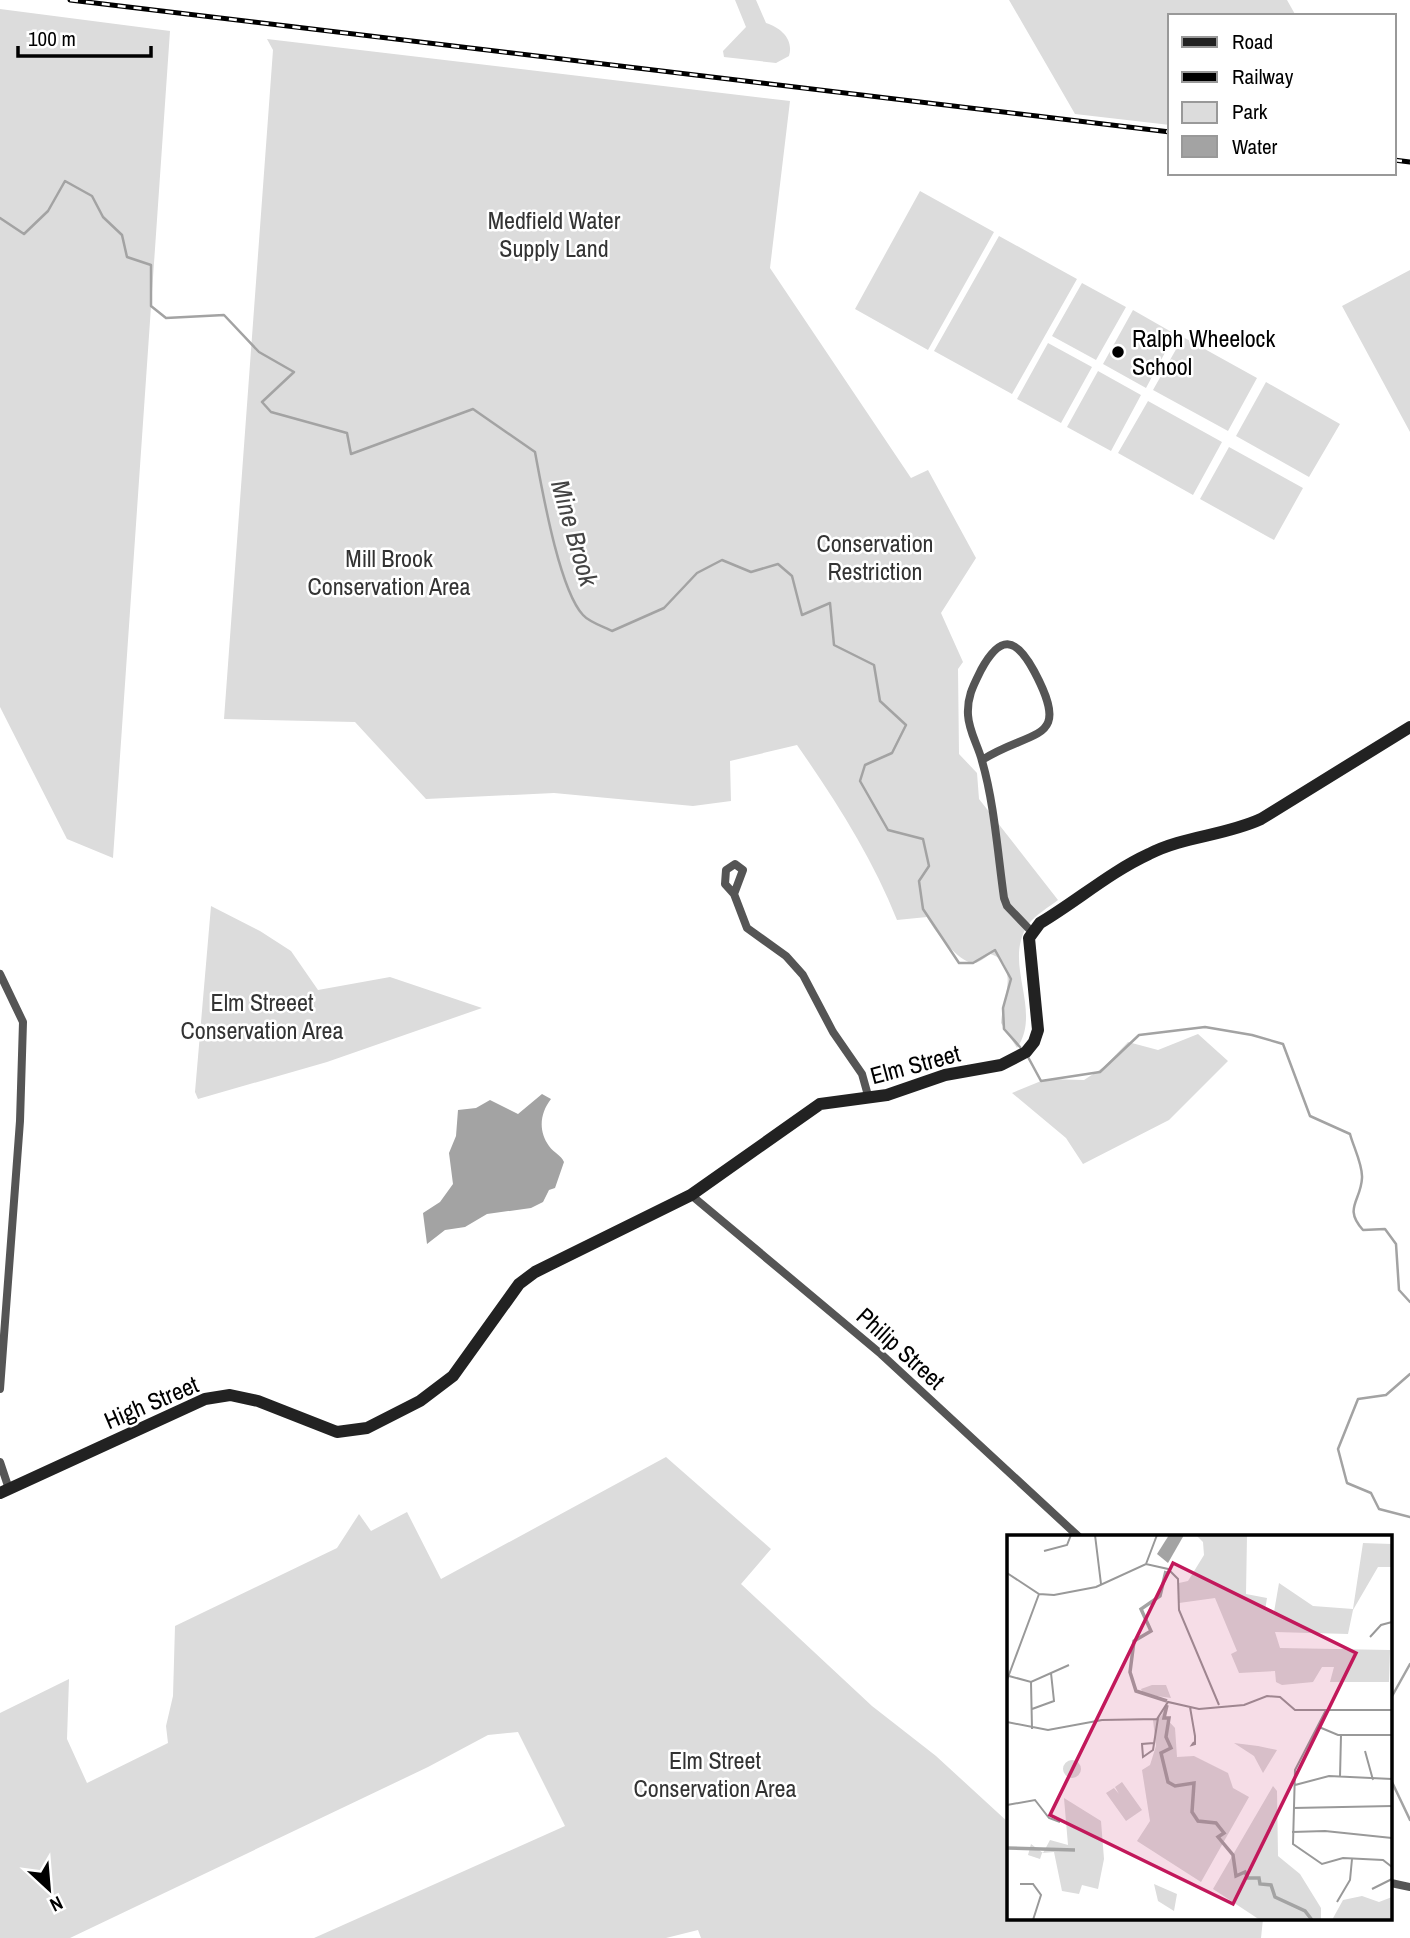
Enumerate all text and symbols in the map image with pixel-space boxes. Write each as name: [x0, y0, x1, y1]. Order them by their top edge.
scale bar: [18, 14, 150, 58]
legend: [1168, 14, 1396, 175]
text: 100 m: [28, 24, 76, 53]
text: Road: [1232, 27, 1273, 56]
text: Railway: [1232, 62, 1294, 91]
text: Park: [1232, 97, 1268, 126]
text: Water: [1232, 132, 1278, 161]
park label: Medfield Water Supply Land: [488, 204, 621, 264]
place label: Ralph Wheelock School: [1132, 322, 1275, 382]
marker: Ralph Wheelock School: [1110, 344, 1126, 360]
water label: Mine Brook: [543, 476, 607, 592]
park label: Conservation Restriction: [816, 527, 934, 587]
park label: Mill Brook Conservation Area: [307, 542, 471, 602]
park label: Elm Streeet Conservation Area: [180, 986, 344, 1046]
street label: Elm Street: [866, 1037, 964, 1091]
street label: Philip Street: [850, 1300, 952, 1396]
street label: High Street: [99, 1368, 204, 1436]
inset map: [1007, 1535, 1392, 1920]
park label: Elm Street Conservation Area: [633, 1744, 797, 1804]
north arrow: [14, 1854, 84, 1924]
text: N: [46, 1890, 67, 1918]

